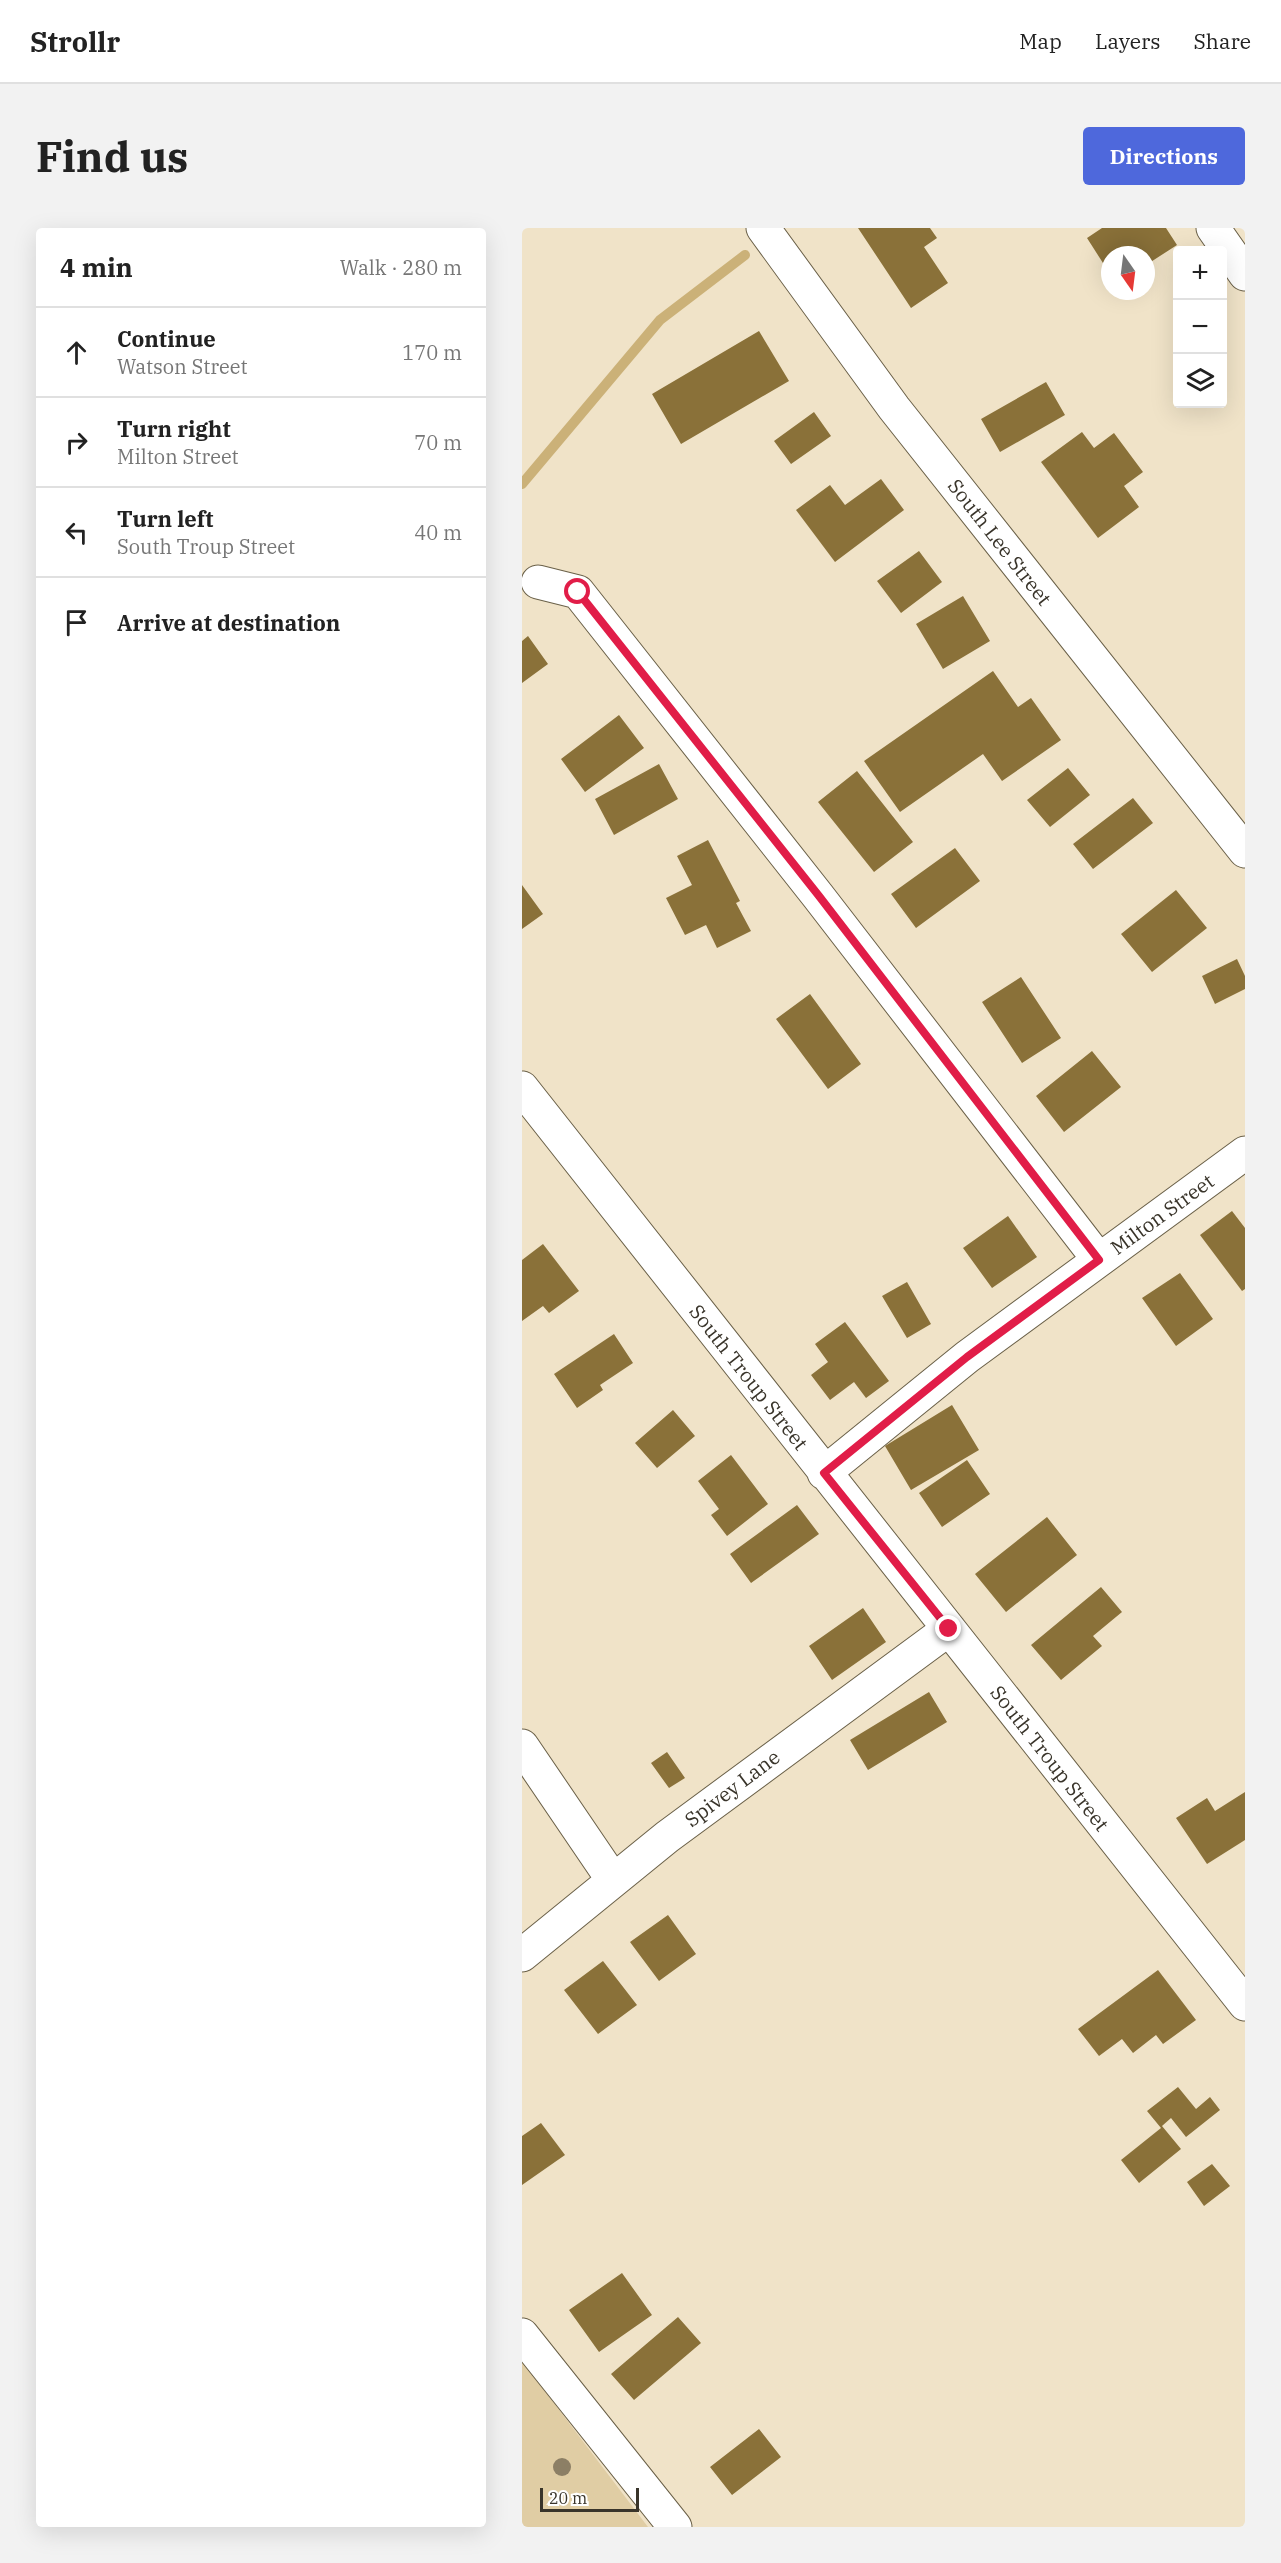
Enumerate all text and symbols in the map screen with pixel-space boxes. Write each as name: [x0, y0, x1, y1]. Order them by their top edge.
text: Strollr: [30, 23, 120, 60]
text: Map: [1019, 27, 1062, 55]
text: Layers: [1095, 27, 1161, 55]
text: Share: [1194, 27, 1251, 55]
button: Directions: [1083, 127, 1245, 185]
text: Find us: [36, 129, 188, 184]
north arrow: [1101, 246, 1155, 300]
map controls: [1173, 246, 1227, 408]
button: +: [1173, 246, 1227, 300]
text: 4 min: [60, 250, 133, 284]
text: Walk · 280 m: [340, 254, 462, 281]
button: −: [1173, 300, 1227, 354]
text: Continue: [117, 324, 216, 353]
icon: ahead: [60, 336, 93, 369]
text: 170 m: [402, 339, 462, 366]
text: Watson Street: [117, 353, 248, 380]
button: layers: [1173, 354, 1227, 408]
text: Turn right: [117, 414, 231, 443]
icon: right: [60, 426, 93, 459]
text: 70 m: [414, 429, 462, 456]
text: Milton Street: [117, 443, 239, 470]
street label: South Lee Street: [942, 473, 1058, 611]
text: Turn left: [117, 504, 213, 533]
icon: left: [60, 516, 93, 549]
text: 40 m: [414, 519, 462, 546]
text: South Troup Street: [117, 533, 295, 560]
route start: [564, 578, 590, 604]
icon: arrive: [60, 606, 93, 639]
text: Arrive at destination: [117, 608, 340, 637]
street label: Milton Street: [1105, 1167, 1219, 1261]
street label: South Troup Street: [684, 1299, 814, 1455]
route end: [935, 1615, 961, 1641]
street label: South Troup Street: [985, 1680, 1115, 1836]
street label: Spivey Lane: [679, 1743, 785, 1833]
scale bar: [540, 2485, 639, 2512]
text: 20 m: [549, 2488, 587, 2508]

